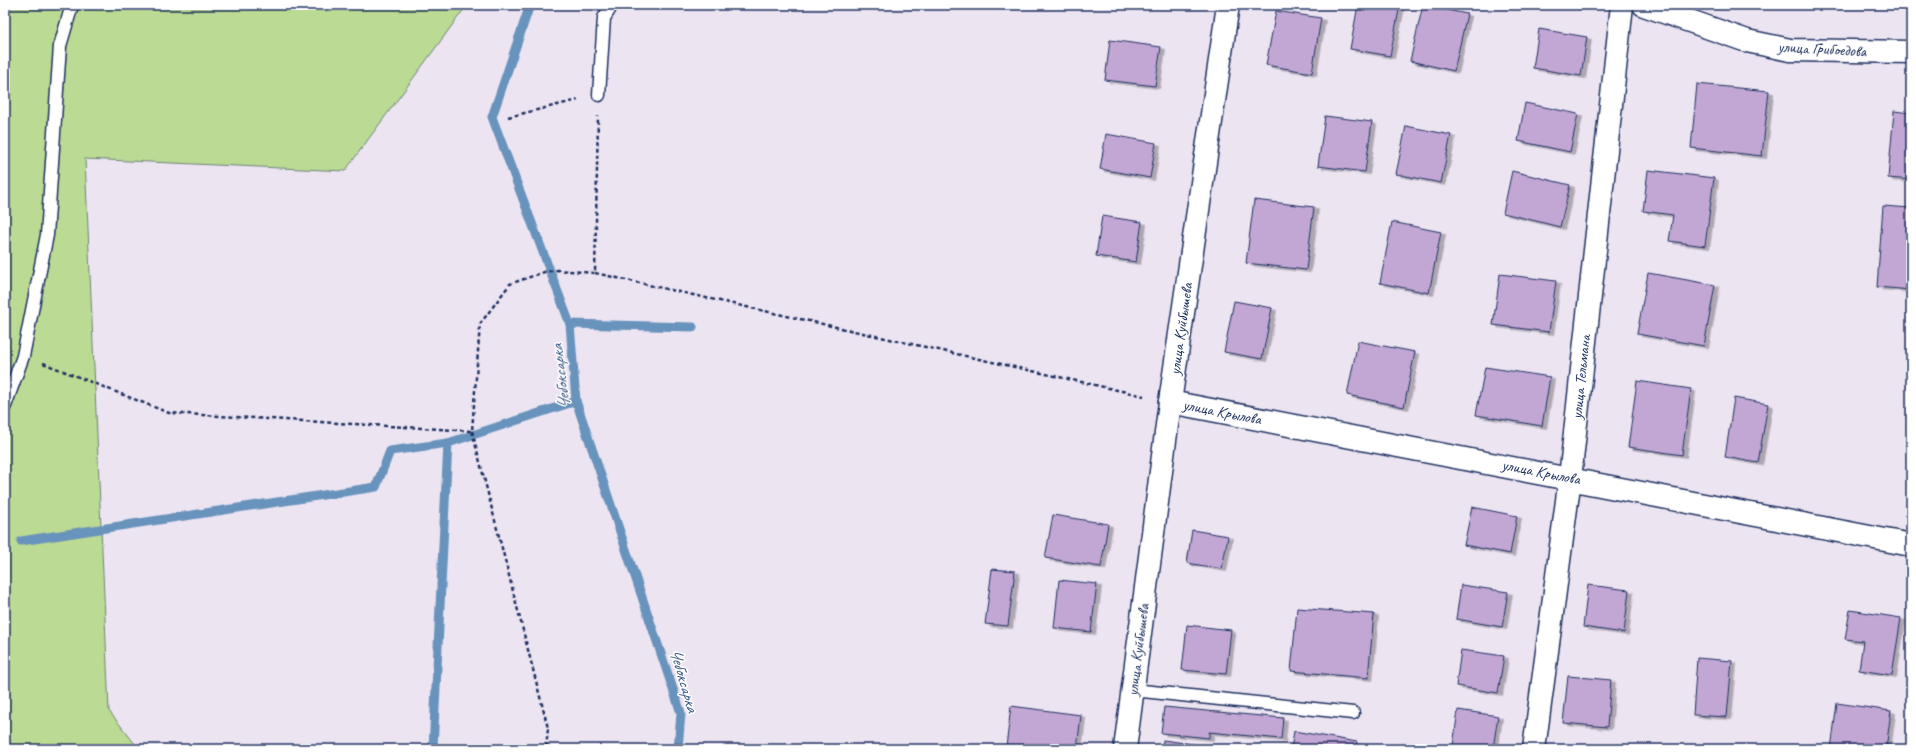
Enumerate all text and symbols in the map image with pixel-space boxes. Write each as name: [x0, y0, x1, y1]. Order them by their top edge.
street label: улица Грибоедова: [1776, 37, 1868, 61]
street label: улица Куйбышева: [1165, 280, 1198, 377]
street label: улица Тельмана: [1567, 332, 1596, 421]
water label: Чебоксарка: [545, 342, 574, 411]
street label: улица Крылова: [1180, 394, 1264, 430]
street label: улица Крылова: [1499, 454, 1583, 490]
street label: улица Куйбышева: [1122, 601, 1154, 698]
water label: Чебоксарка: [665, 646, 704, 716]

